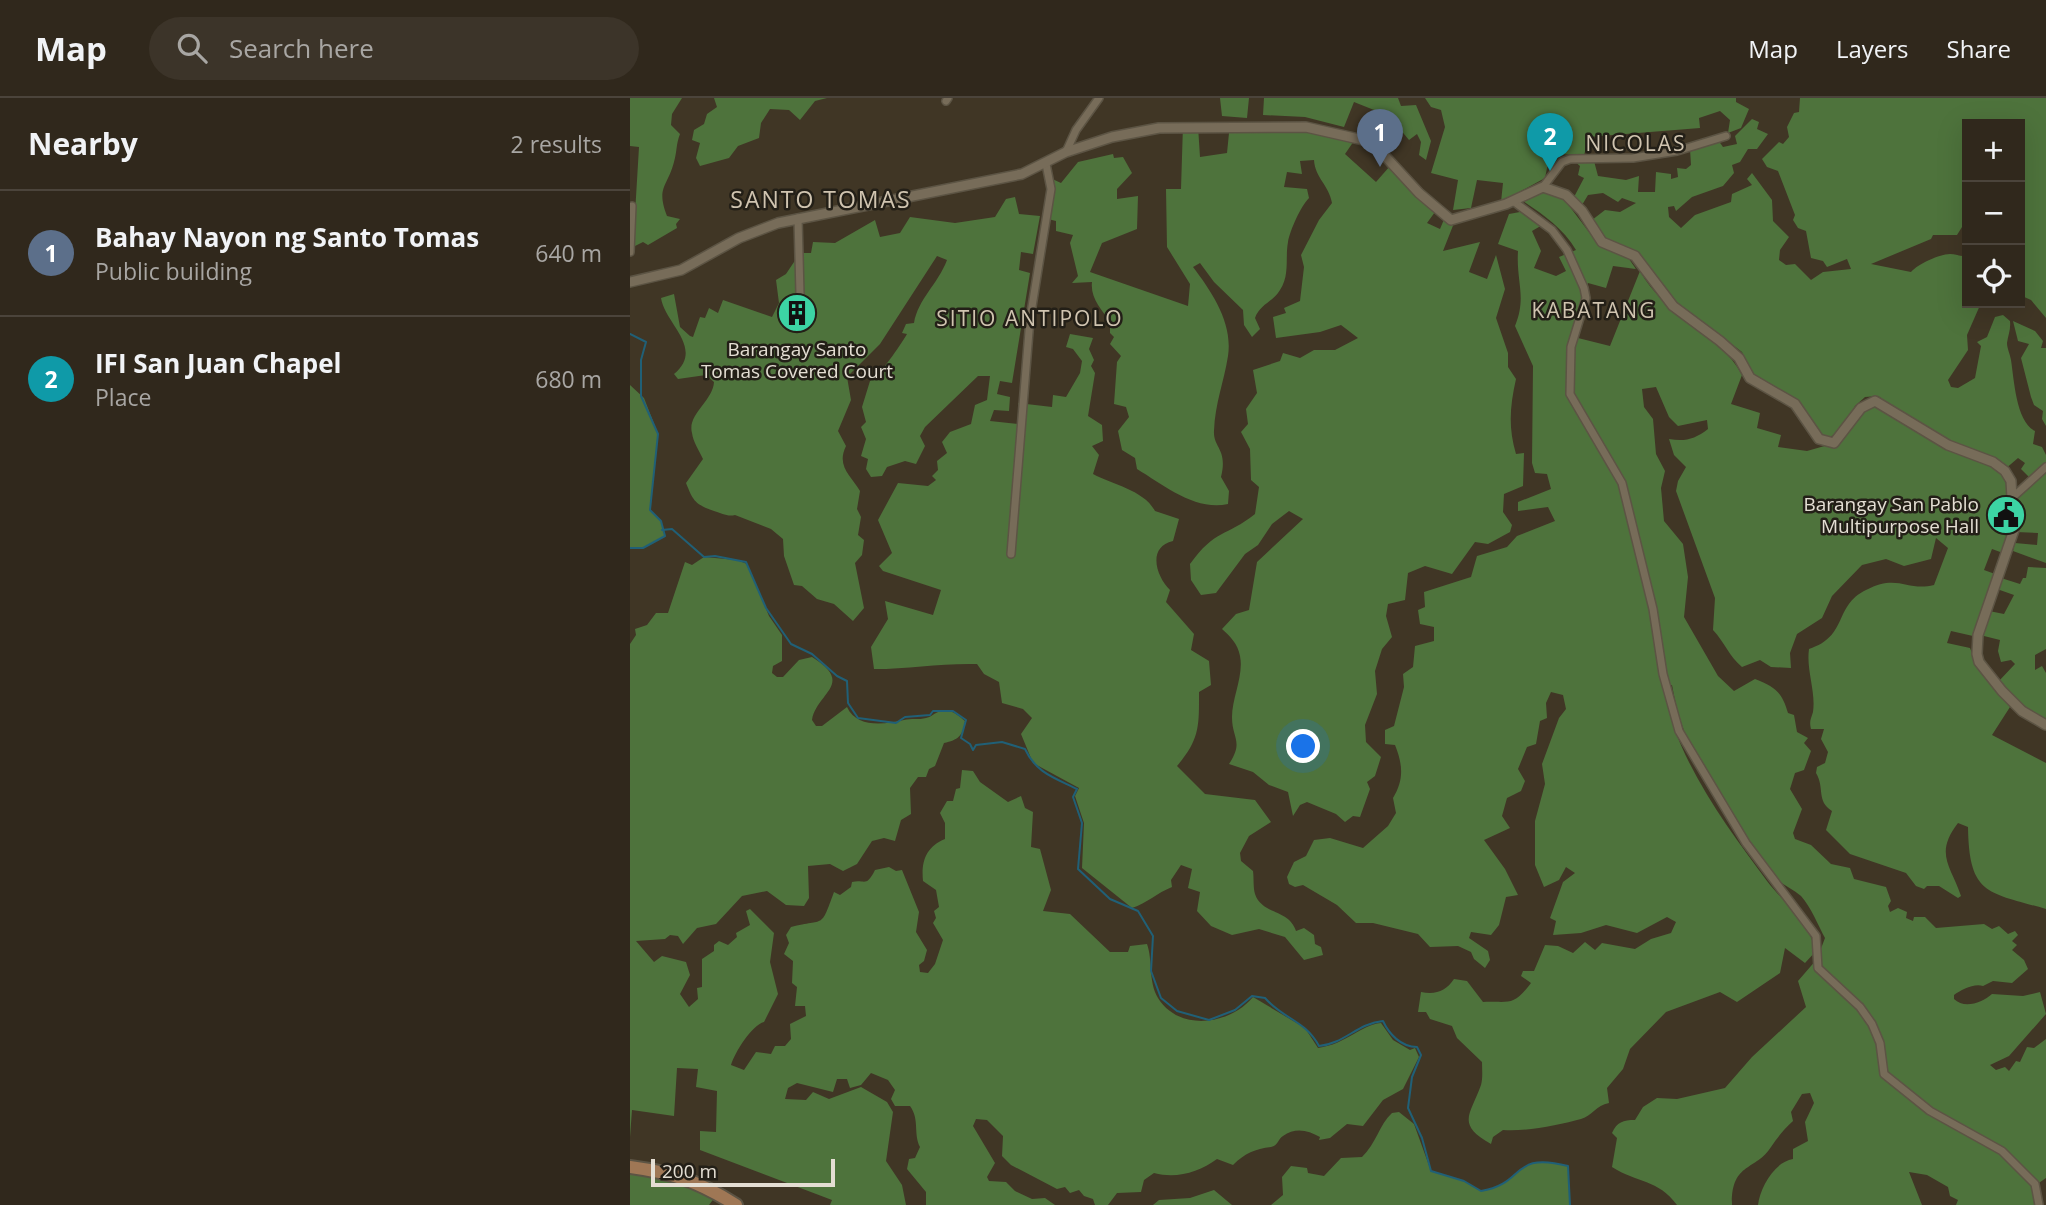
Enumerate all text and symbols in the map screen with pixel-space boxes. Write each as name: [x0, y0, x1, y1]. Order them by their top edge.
search box: [149, 17, 639, 80]
text: Map: [35, 26, 107, 71]
icon: search: [173, 29, 211, 67]
text: Search here: [229, 30, 374, 66]
text: Map: [1748, 32, 1798, 65]
text: Layers: [1836, 32, 1909, 65]
text: Share: [1947, 32, 2011, 65]
pin: 1: [1357, 109, 1403, 167]
pin: 2: [1527, 113, 1573, 171]
map controls: [1962, 119, 2025, 308]
button: +: [1962, 119, 2025, 182]
text: Nearby: [28, 123, 138, 164]
text: 2 results: [511, 128, 602, 160]
district label: NICOLAS: [1586, 129, 1687, 157]
button: −: [1962, 182, 2025, 245]
district label: SANTO TOMAS: [730, 183, 912, 215]
text: Bahay Nayon ng Santo Tomas: [95, 219, 479, 255]
text: 1: [44, 237, 58, 269]
text: 640 m: [535, 237, 602, 269]
button: locate: [1962, 245, 2025, 308]
text: Public building: [95, 255, 252, 287]
building icon: Barangay Santo Tomas Covered Court: [776, 292, 818, 334]
district label: KABATANG: [1532, 296, 1656, 324]
district label: SITIO ANTIPOLO: [936, 304, 1124, 332]
place label: Barangay Santo Tomas Covered Court: [701, 336, 893, 384]
text: IFI San Juan Chapel: [95, 345, 341, 381]
text: 2: [44, 363, 58, 395]
text: 680 m: [535, 363, 602, 395]
text: Place: [95, 381, 151, 413]
place label: Barangay San Pablo Multipurpose Hall: [1803, 491, 1979, 539]
public building icon: Barangay San Pablo Multipurpose Hall: [1985, 494, 2027, 536]
your location: [1286, 729, 1320, 763]
scale bar: [651, 1156, 835, 1188]
text: 200 m: [662, 1158, 717, 1184]

